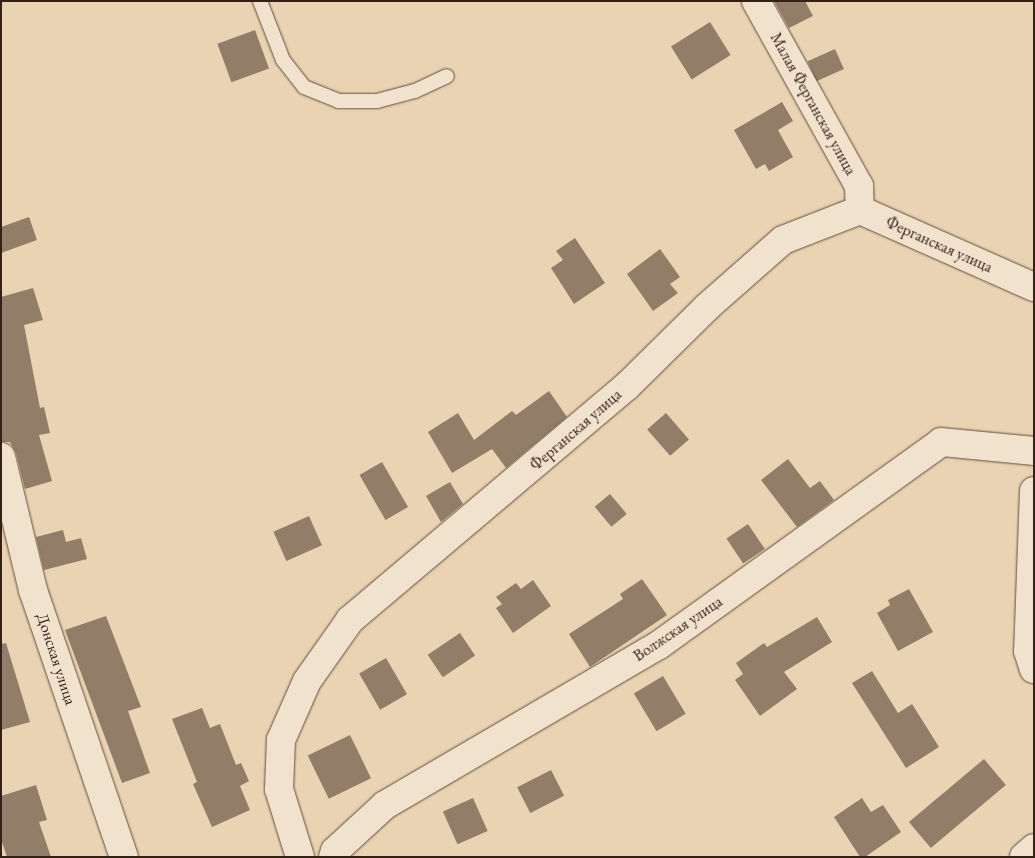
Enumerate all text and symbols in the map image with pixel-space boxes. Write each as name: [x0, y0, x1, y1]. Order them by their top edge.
street label: Малая Ферганская улица: [766, 29, 860, 179]
street label: Ферганская улица: [883, 213, 995, 277]
street label: Ферганская улица: [526, 385, 626, 475]
street label: Волжская улица: [630, 592, 726, 666]
street label: Донская улица: [32, 611, 80, 707]

